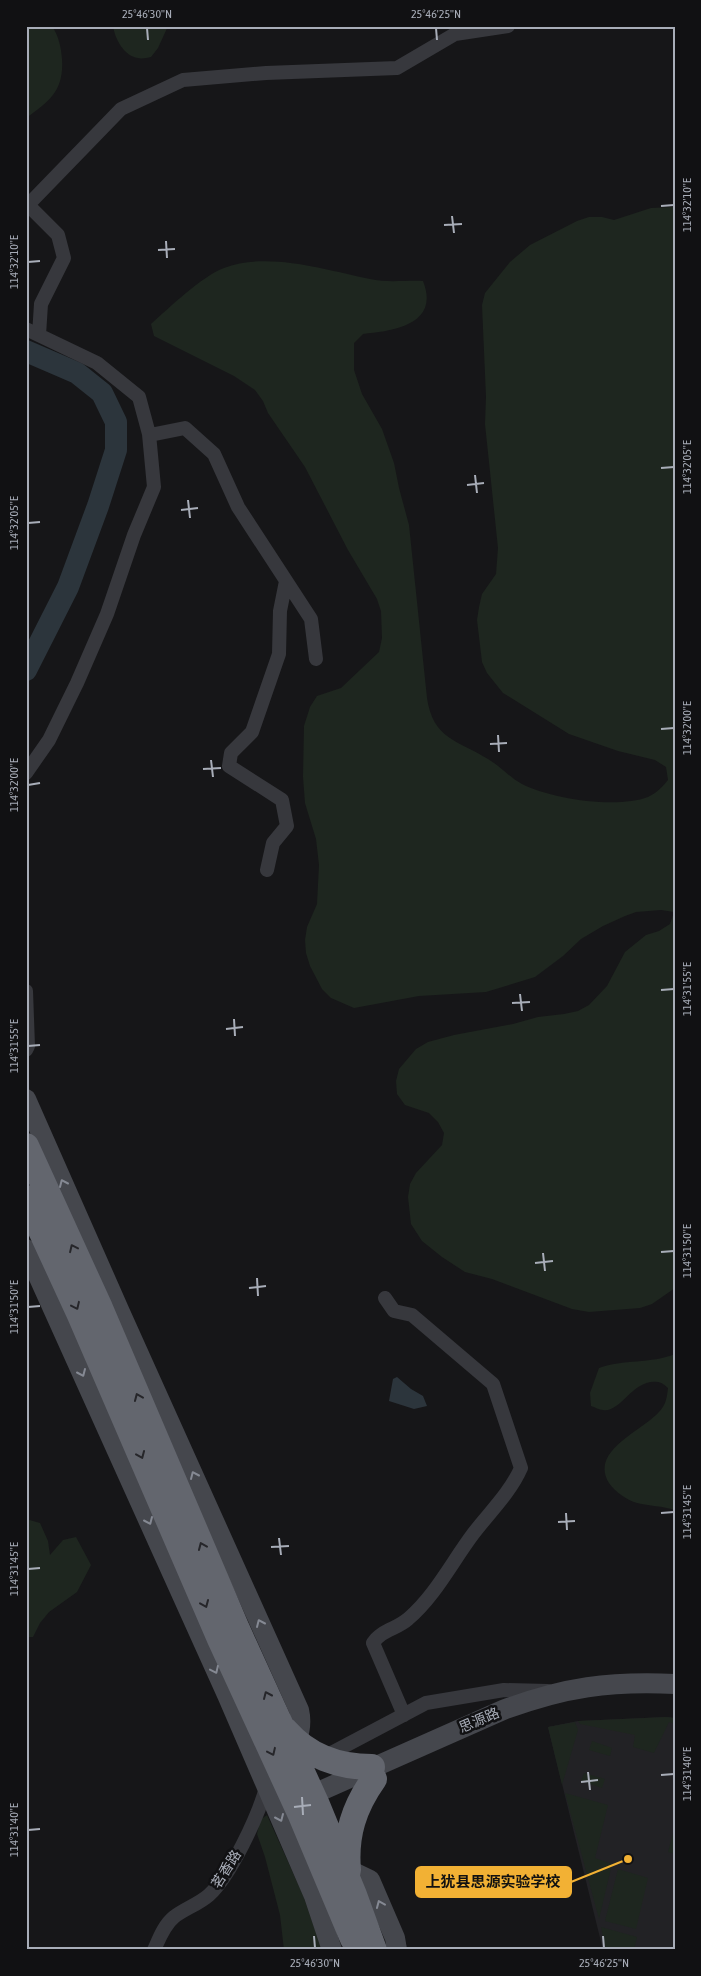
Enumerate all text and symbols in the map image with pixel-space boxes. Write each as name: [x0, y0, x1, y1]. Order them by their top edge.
text: 25°46'30"N: [122, 7, 172, 21]
text: 25°46'25"N: [411, 7, 461, 21]
text: 114°32'10"E: [680, 178, 694, 232]
text: 114°32'10"E: [7, 235, 21, 289]
text: 114°32'05"E: [680, 440, 694, 494]
text: 114°32'05"E: [7, 496, 21, 550]
text: 114°32'00"E: [680, 701, 694, 755]
text: 114°32'00"E: [7, 758, 21, 812]
text: 114°31'55"E: [680, 962, 694, 1016]
text: 114°31'55"E: [7, 1019, 21, 1073]
one-way arrow: [59, 1179, 70, 1188]
text: 114°31'50"E: [680, 1224, 694, 1278]
one-way arrow: [69, 1244, 79, 1253]
text: 114°31'50"E: [7, 1280, 21, 1334]
one-way arrow: [69, 1301, 80, 1310]
one-way arrow: [76, 1368, 87, 1377]
one-way arrow: [134, 1393, 145, 1402]
one-way arrow: [134, 1450, 145, 1459]
one-way arrow: [189, 1471, 200, 1480]
text: 114°31'45"E: [680, 1485, 694, 1539]
one-way arrow: [142, 1516, 153, 1525]
text: 114°31'45"E: [7, 1542, 21, 1596]
one-way arrow: [198, 1542, 209, 1551]
one-way arrow: [199, 1599, 210, 1608]
one-way arrow: [256, 1619, 267, 1628]
one-way arrow: [209, 1664, 219, 1673]
one-way arrow: [263, 1691, 274, 1700]
street label: 思源路: [457, 1704, 501, 1736]
one-way arrow: [266, 1747, 276, 1756]
text: 114°31'40"E: [680, 1747, 694, 1801]
text: 114°31'40"E: [7, 1803, 21, 1857]
one-way arrow: [273, 1813, 284, 1822]
street label: 茗香路: [208, 1847, 244, 1891]
callout: 上犹县思源实验学校: [416, 1867, 571, 1897]
text: 上犹县思源实验学校: [425, 1873, 561, 1890]
one-way arrow: [376, 1900, 387, 1909]
text: 25°46'30"N: [290, 1956, 340, 1970]
text: 25°46'25"N: [579, 1956, 629, 1970]

